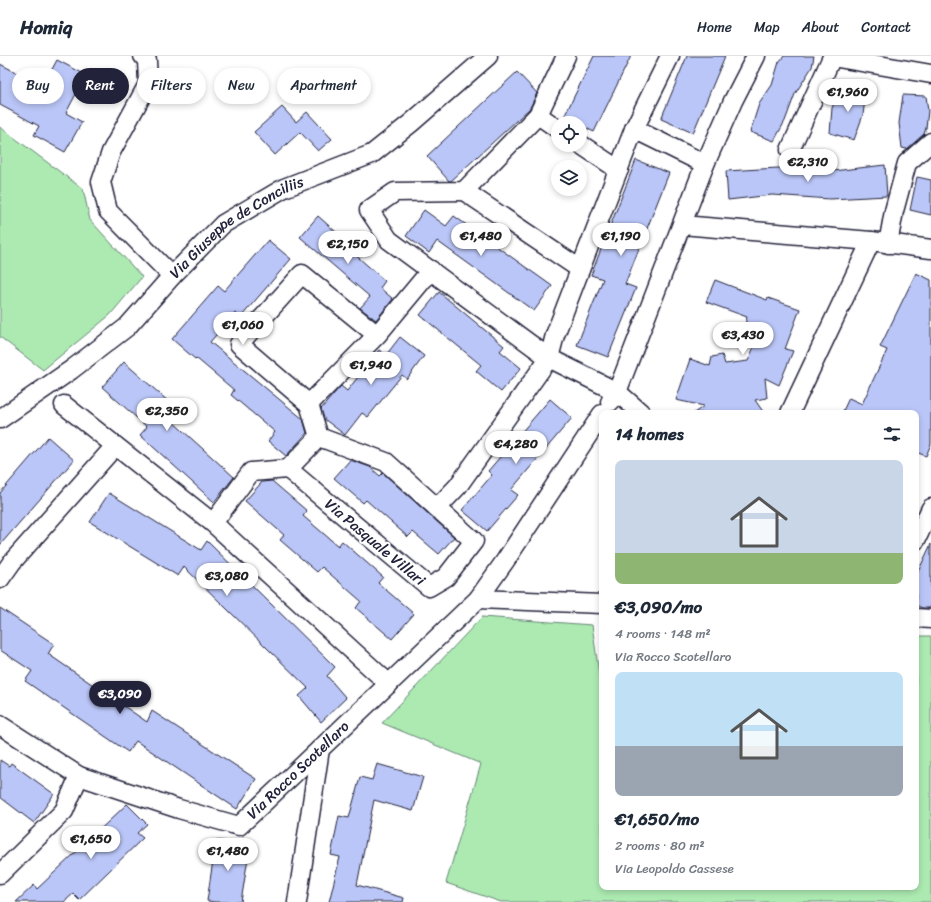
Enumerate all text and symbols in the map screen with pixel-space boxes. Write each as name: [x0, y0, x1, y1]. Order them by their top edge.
text: Homiq: [20, 11, 72, 44]
text: Home: [697, 15, 732, 40]
text: Map: [754, 15, 780, 40]
text: About: [802, 15, 839, 40]
text: Contact: [861, 15, 911, 40]
chip: Buy: [12, 68, 64, 104]
chip: Rent: [72, 68, 129, 104]
chip: Filters: [137, 68, 206, 104]
chip: New: [214, 68, 269, 104]
chip: Apartment: [277, 68, 371, 104]
pin: €1,960: [815, 79, 881, 113]
text: €1,960: [827, 80, 869, 103]
map controls: [551, 116, 587, 196]
button: locate: [551, 116, 587, 152]
pin: €2,310: [775, 149, 841, 183]
text: €2,310: [788, 150, 828, 173]
button: layers: [551, 160, 587, 196]
street label: Via Giuseppe de Conciliis: [163, 169, 308, 285]
pin: €1,480: [448, 223, 514, 257]
pin: €1,190: [588, 223, 654, 257]
text: €1,480: [460, 224, 502, 247]
text: €1,190: [601, 224, 641, 247]
pin: €2,150: [315, 231, 381, 265]
text: €2,150: [327, 232, 369, 255]
pin: €1,060: [210, 312, 276, 346]
text: €1,060: [222, 313, 264, 336]
pin: €3,430: [710, 322, 776, 356]
text: €3,430: [722, 323, 764, 346]
pin: €1,940: [338, 352, 404, 386]
text: €1,940: [350, 353, 392, 376]
pin: €2,350: [134, 398, 200, 432]
text: €2,350: [146, 399, 188, 422]
text: 14 homes: [615, 419, 684, 449]
icon: filters: [881, 423, 903, 445]
pin: €4,280: [483, 431, 549, 465]
text: €4,280: [494, 432, 538, 455]
icon: home: [723, 486, 795, 558]
street label: Via Pasquale Villari: [319, 492, 432, 593]
pin: €3,080: [194, 563, 260, 597]
text: €3,080: [205, 564, 249, 587]
text: €3,090/mo: [615, 592, 702, 622]
text: 4 rooms · 148 m²: [615, 622, 711, 645]
text: Via Rocco Scotellaro: [615, 645, 731, 668]
pin: €3,090: [87, 681, 153, 715]
text: €3,090: [98, 682, 142, 705]
icon: home: [723, 698, 795, 770]
street label: Via Rocco Scotellaro: [240, 714, 356, 826]
text: €1,650/mo: [615, 804, 699, 834]
pin: €1,650: [58, 826, 124, 860]
text: €1,650: [70, 827, 112, 850]
text: 2 rooms · 80 m²: [615, 834, 705, 857]
pin: €1,480: [195, 838, 261, 872]
text: €1,480: [207, 839, 249, 862]
text: Via Leopoldo Cassese: [615, 857, 734, 880]

